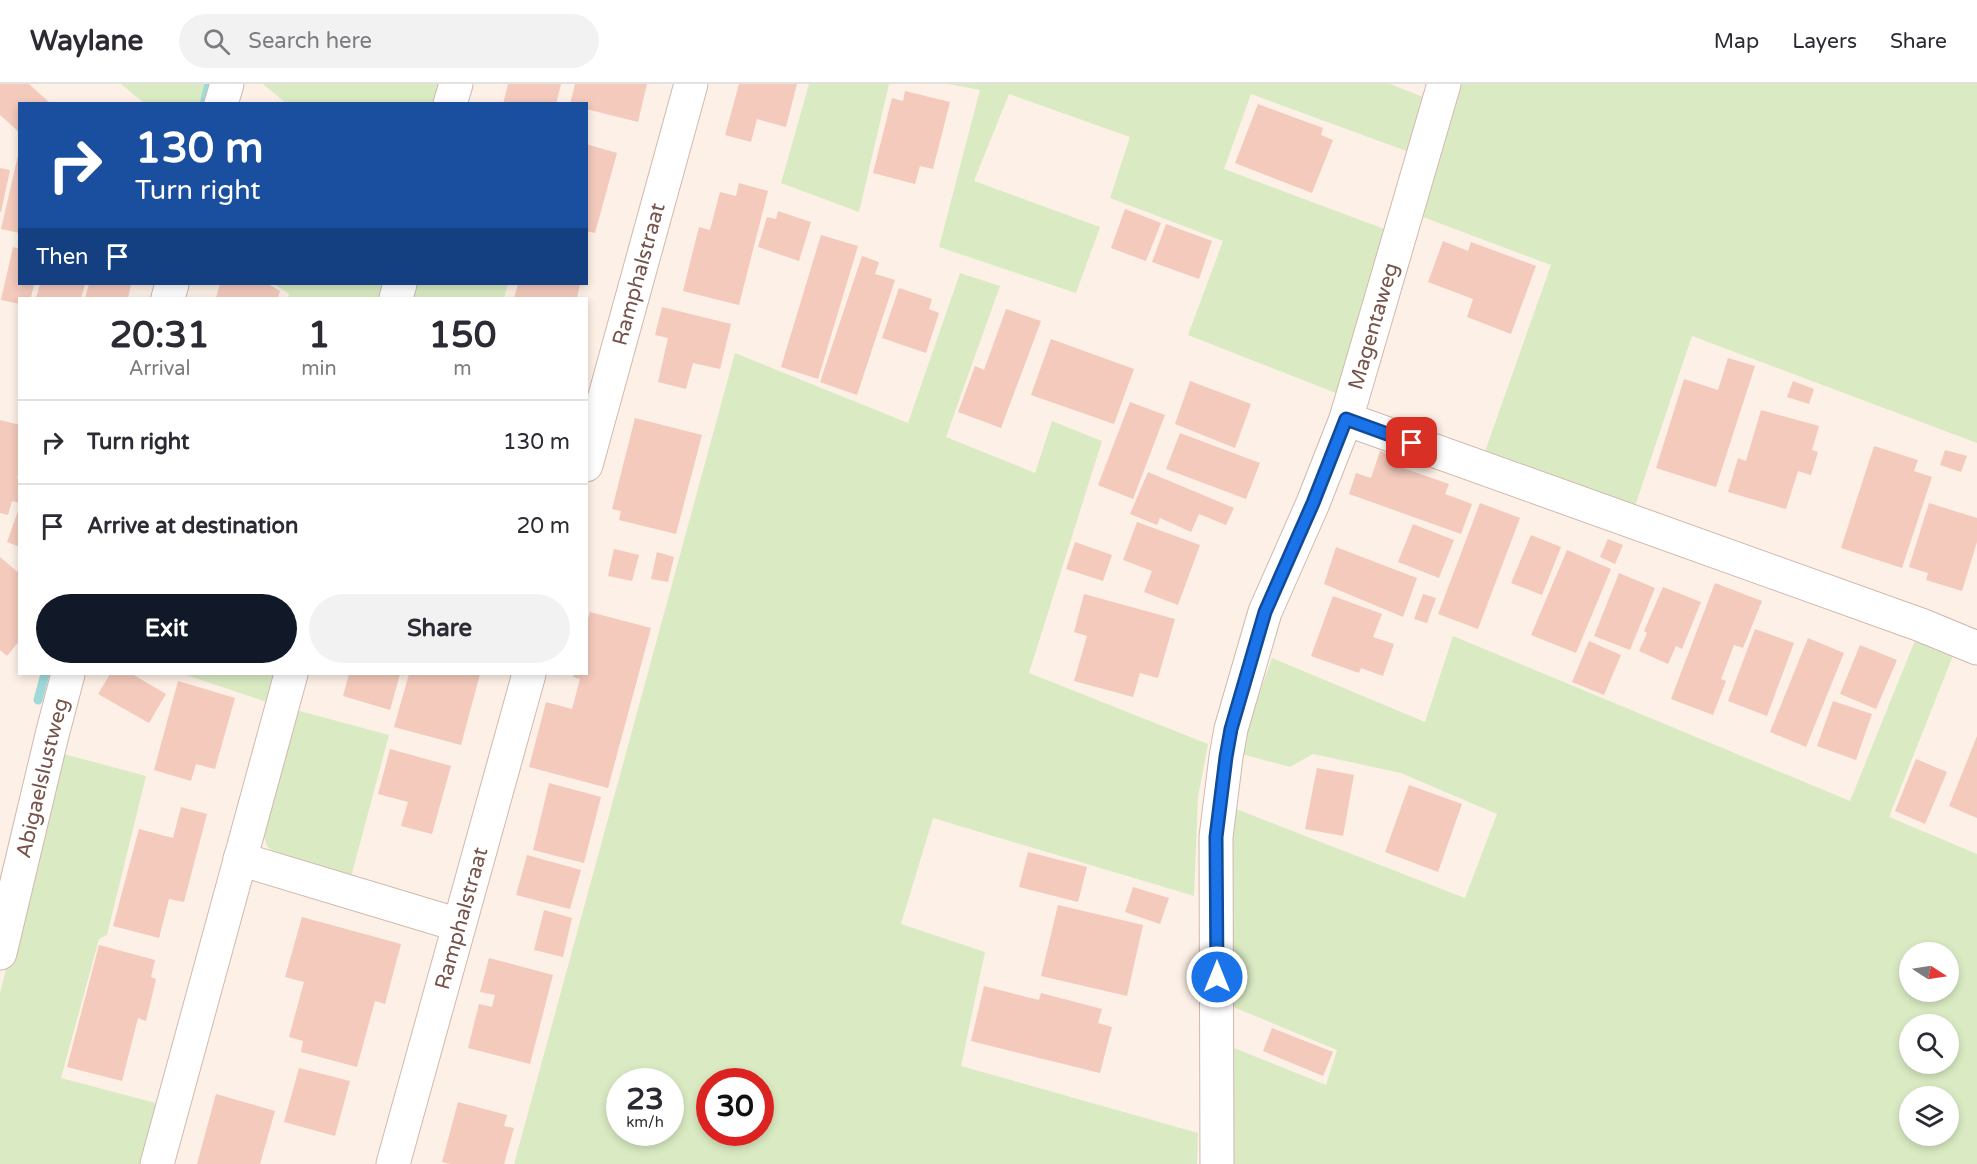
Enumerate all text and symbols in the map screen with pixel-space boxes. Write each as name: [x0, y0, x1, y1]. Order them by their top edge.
search box: [179, 14, 599, 68]
text: Waylane: [30, 24, 143, 58]
icon: search: [200, 25, 233, 58]
text: Search here: [248, 28, 372, 54]
text: Map: [1714, 29, 1759, 54]
text: Layers: [1792, 29, 1857, 54]
text: Share: [1890, 29, 1947, 54]
text: 130 m: [135, 123, 264, 174]
icon: right: [36, 126, 114, 204]
text: Turn right: [135, 174, 261, 207]
street label: Ramphalstraat: [607, 200, 670, 348]
icon: arrive: [101, 240, 134, 273]
text: Then: [36, 244, 89, 270]
street label: Magentaweg: [1343, 260, 1404, 393]
text: 20:31: [110, 314, 210, 357]
text: 1: [308, 314, 330, 357]
text: 150: [428, 314, 496, 357]
text: Arrival: [129, 357, 191, 381]
text: min: [301, 357, 337, 381]
text: m: [453, 357, 472, 381]
pin: [1386, 417, 1437, 468]
icon: right: [36, 426, 69, 459]
icon: arrive: [1395, 426, 1428, 459]
text: Turn right: [87, 429, 189, 455]
text: 130 m: [503, 429, 570, 455]
icon: arrive: [36, 510, 69, 543]
text: Arrive at destination: [87, 513, 298, 539]
text: 20 m: [516, 513, 570, 539]
button: Exit: [36, 594, 297, 663]
button: Share: [309, 594, 570, 663]
street label: Abigaelslustweg: [11, 695, 74, 861]
street label: Ramphalstraat: [430, 844, 493, 992]
north arrow: [1899, 942, 1959, 1002]
map controls: [1899, 942, 1959, 1146]
position arrow: [1185, 945, 1249, 1009]
button: search: [1899, 1014, 1959, 1074]
speed limit sign: 30: [696, 1068, 774, 1146]
text: 23: [626, 1081, 664, 1118]
button: layers: [1899, 1086, 1959, 1146]
text: km/h: [626, 1113, 664, 1131]

